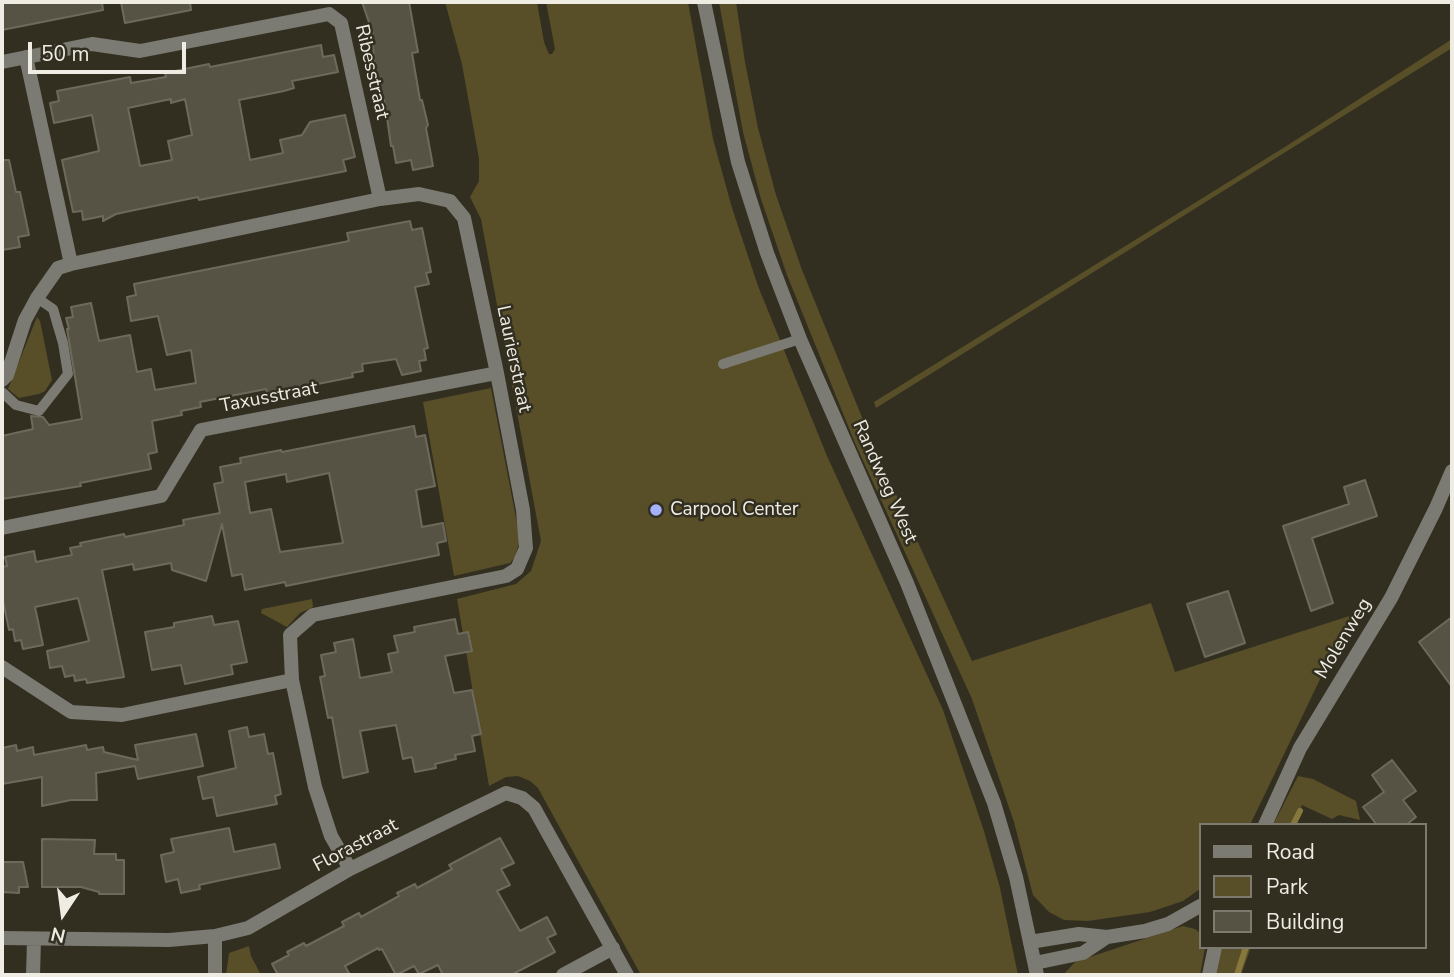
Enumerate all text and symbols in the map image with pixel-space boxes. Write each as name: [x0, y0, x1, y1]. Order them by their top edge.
street label: Ribesstraat: [349, 22, 393, 122]
scale bar: [32, 28, 189, 72]
text: 50 m: [41, 40, 90, 68]
street label: Laurierstraat: [491, 304, 535, 414]
street label: Taxusstraat: [218, 377, 320, 419]
street label: Randweg West: [847, 417, 921, 547]
place label: Carpool Center: [670, 499, 799, 521]
marker: Carpool Center: [648, 502, 664, 518]
street label: Molenweg: [1311, 594, 1377, 684]
street label: Florastraat: [310, 814, 402, 878]
legend: [1198, 823, 1426, 949]
text: Road: [1266, 838, 1315, 866]
text: Park: [1266, 873, 1308, 901]
north arrow: [28, 879, 98, 949]
text: Building: [1266, 908, 1344, 936]
text: N: [48, 920, 68, 949]

